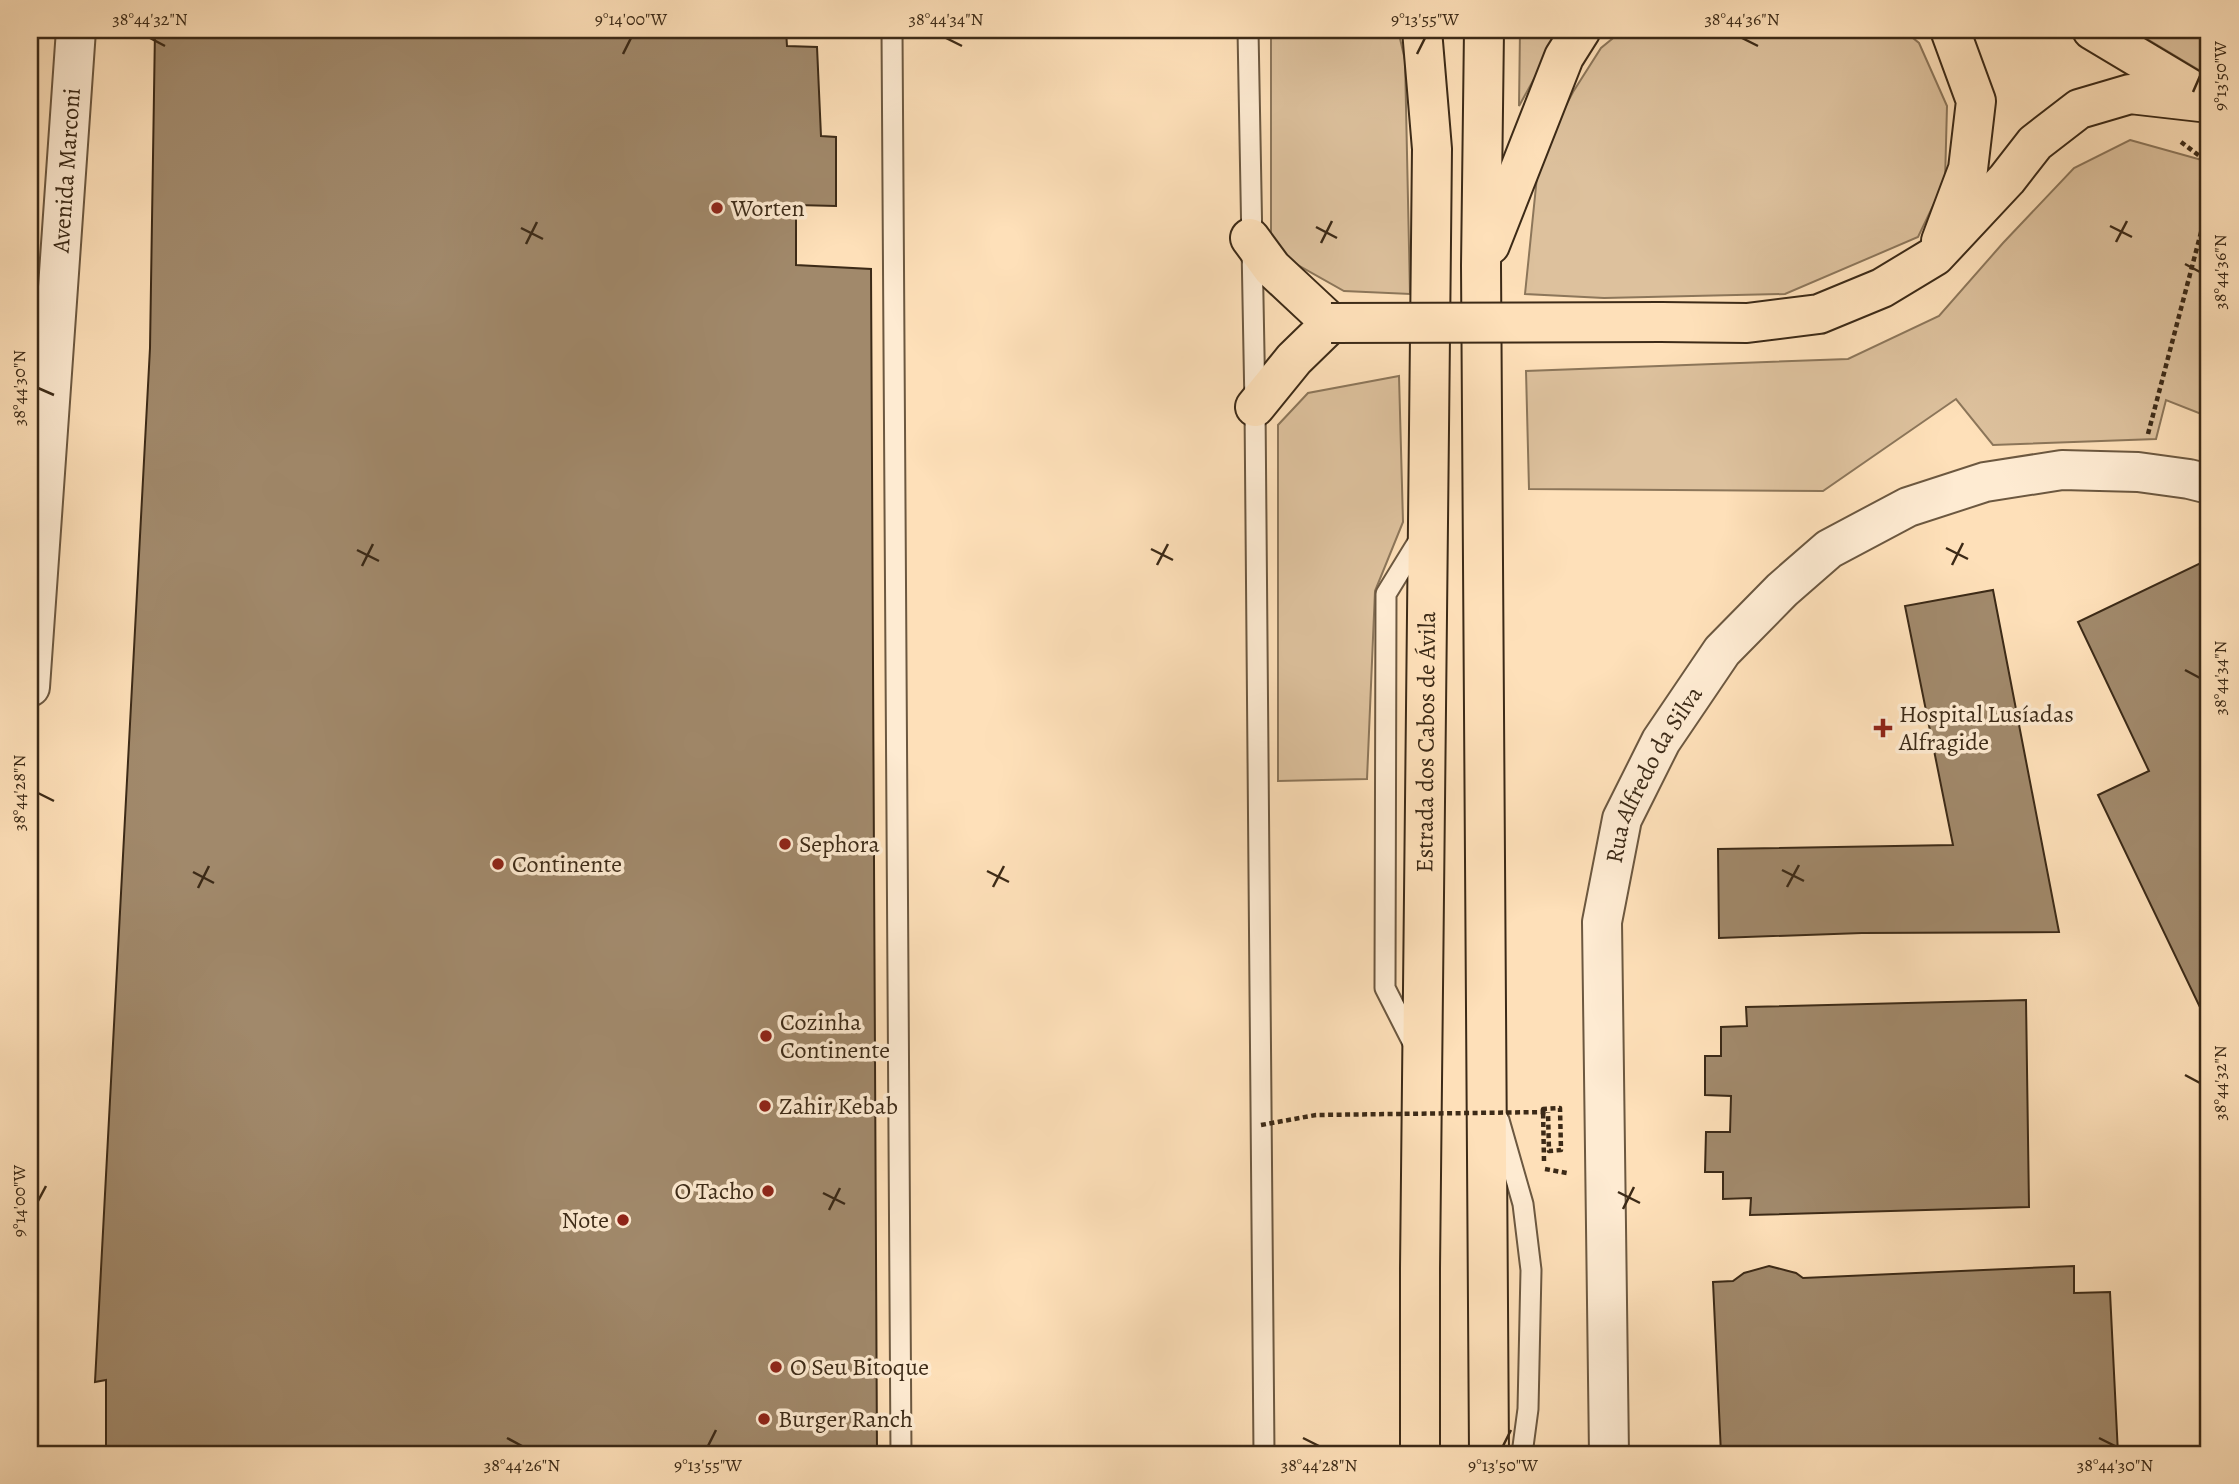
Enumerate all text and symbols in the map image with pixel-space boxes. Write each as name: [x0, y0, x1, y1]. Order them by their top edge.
text: 38°44'32"N: [112, 7, 188, 31]
text: 9°14'00"W: [595, 7, 667, 31]
text: 38°44'34"N: [908, 7, 984, 31]
text: 9°13'55"W: [1391, 7, 1459, 31]
text: 38°44'36"N: [1704, 7, 1780, 31]
text: 9°13'50"W: [2208, 41, 2232, 111]
street label: Avenida Marconi: [44, 87, 88, 255]
place label: Worten: [730, 192, 805, 224]
marker: Worten: [709, 200, 725, 216]
text: 38°44'36"N: [2208, 234, 2232, 310]
text: 38°44'30"N: [7, 350, 31, 426]
street label: Estrada dos Cabos de Ávila: [1408, 610, 1443, 873]
text: 38°44'34"N: [2208, 640, 2232, 716]
street label: Rua Alfredo da Silva: [1598, 679, 1710, 866]
place label: Hospital Lusíadas Alfragide: [1898, 698, 2074, 758]
marker: Hospital Lusíadas Alfragide: [1873, 718, 1893, 738]
text: 38°44'28"N: [7, 755, 31, 831]
place label: Sephora: [799, 828, 880, 860]
marker: Sephora: [777, 836, 793, 852]
place label: Continente: [512, 848, 622, 880]
marker: Continente: [490, 856, 506, 872]
place label: Cozinha Continente: [780, 1006, 890, 1066]
marker: Cozinha Continente: [758, 1028, 774, 1044]
text: 38°44'32"N: [2208, 1045, 2232, 1121]
place label: Zahir Kebab: [779, 1090, 898, 1122]
marker: Zahir Kebab: [757, 1098, 773, 1114]
text: 9°14'00"W: [7, 1165, 31, 1237]
place label: O Tacho: [675, 1175, 754, 1207]
marker: O Tacho: [760, 1183, 776, 1199]
place label: Note: [562, 1204, 609, 1236]
marker: Note: [615, 1212, 631, 1228]
place label: O Seu Bitoque: [790, 1351, 929, 1383]
marker: O Seu Bitoque: [768, 1359, 784, 1375]
place label: Burger Ranch: [778, 1403, 913, 1435]
marker: Burger Ranch: [756, 1411, 772, 1427]
text: 38°44'26"N: [484, 1453, 560, 1477]
text: 9°13'55"W: [674, 1453, 742, 1477]
text: 38°44'28"N: [1281, 1453, 1357, 1477]
text: 9°13'50"W: [1468, 1453, 1538, 1477]
text: 38°44'30"N: [2077, 1453, 2153, 1477]

